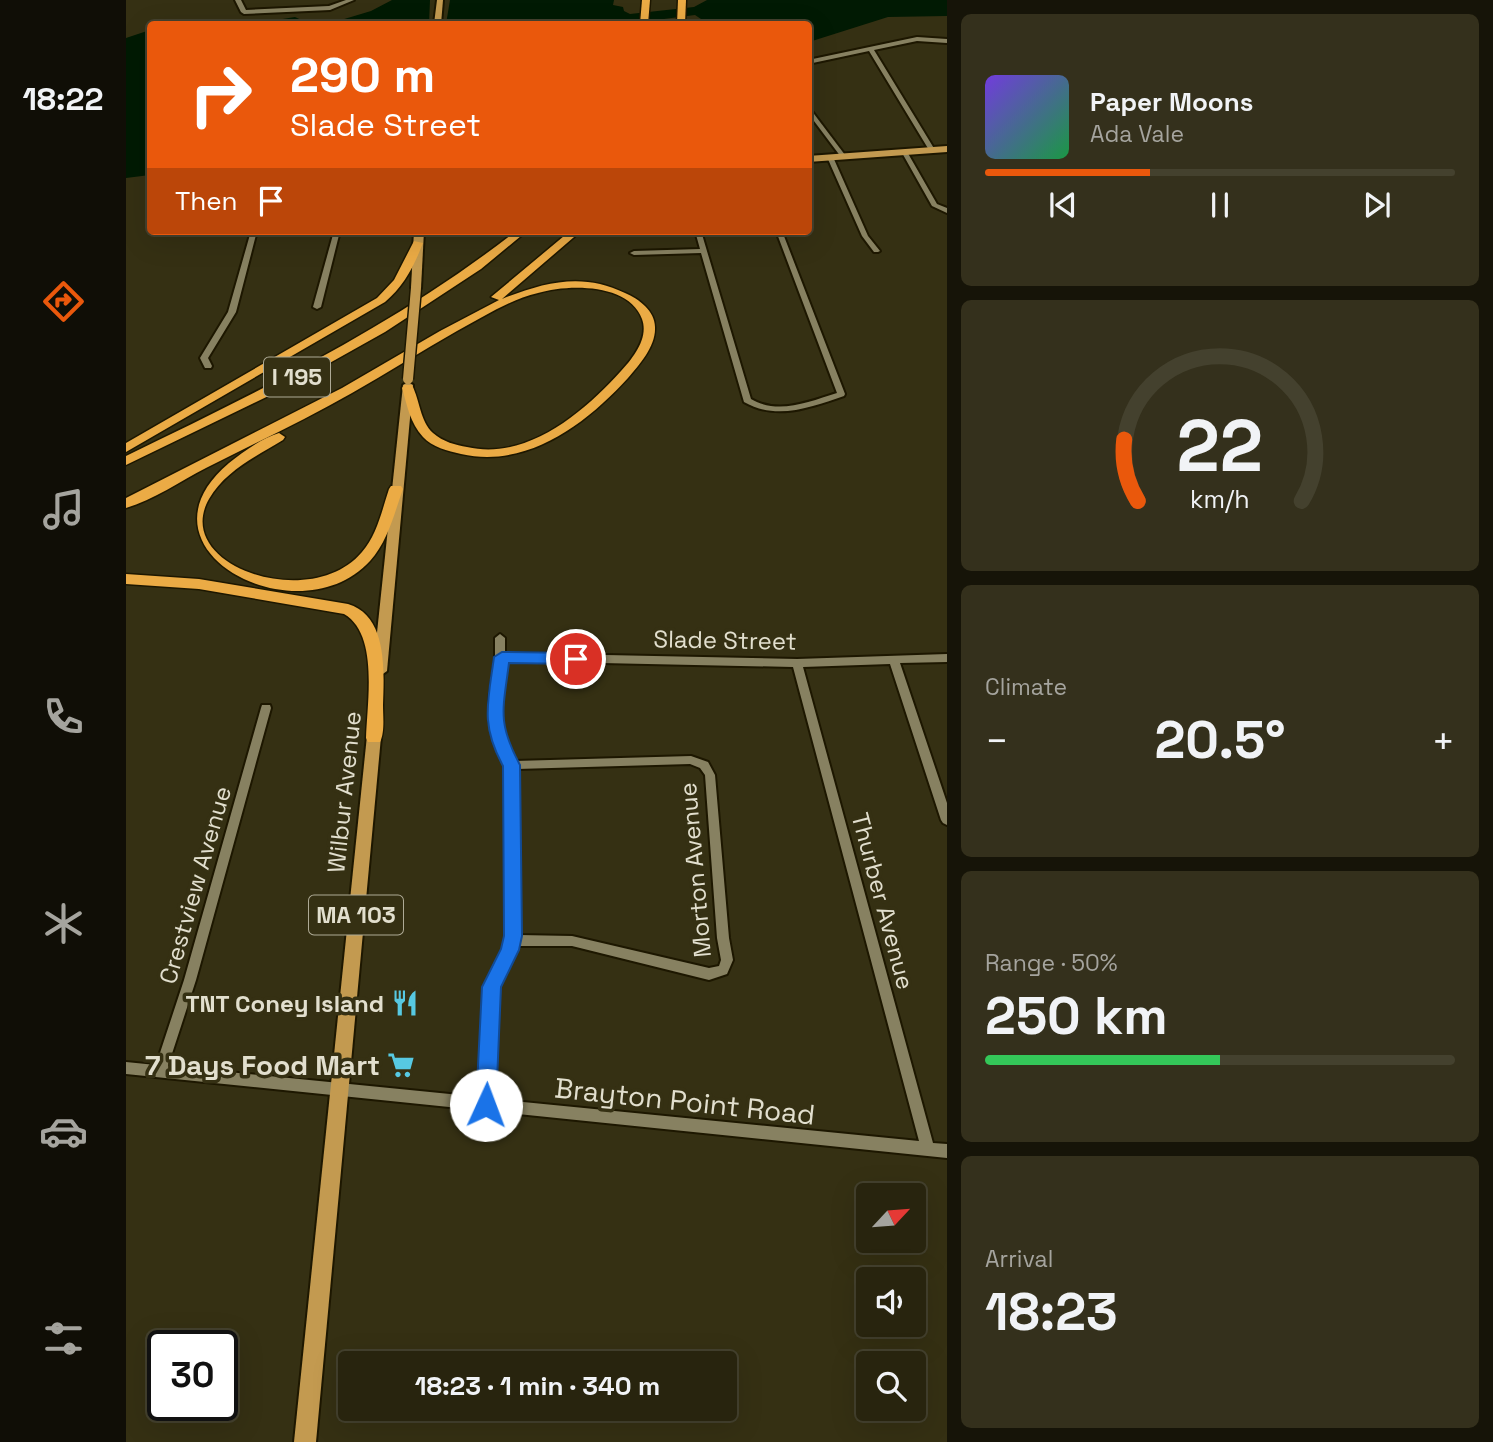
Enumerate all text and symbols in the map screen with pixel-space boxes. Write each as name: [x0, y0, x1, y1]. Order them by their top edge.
text: 290 m: [290, 44, 435, 106]
icon: right: [175, 49, 266, 140]
text: 18:22: [22, 79, 104, 119]
text: Paper Moons: [1090, 85, 1253, 119]
text: Slade Street: [290, 105, 481, 145]
text: Ada Vale: [1090, 119, 1184, 149]
icon: arrive: [252, 182, 290, 220]
text: Then: [175, 184, 238, 218]
icon: previous: [1044, 186, 1082, 224]
icon: pause: [1201, 186, 1239, 224]
icon: next: [1358, 186, 1396, 224]
icon: directions: [39, 277, 88, 326]
road number: I 195: [264, 358, 330, 396]
text: 22: [1177, 400, 1263, 493]
text: km/h: [1190, 483, 1250, 515]
icon: music: [39, 485, 88, 534]
street label: Slade Street: [653, 623, 797, 657]
pin: [546, 629, 606, 689]
icon: arrive: [557, 640, 595, 678]
text: Climate: [985, 672, 1067, 702]
icon: phone: [39, 692, 88, 741]
text: 20.5°: [1154, 707, 1286, 773]
street label: Wilbur Avenue: [320, 710, 368, 874]
text: −: [985, 717, 1009, 765]
text: +: [1431, 717, 1455, 765]
street label: Morton Avenue: [672, 781, 718, 959]
street label: Crestview Avenue: [152, 783, 238, 987]
street label: Thurber Avenue: [845, 809, 921, 993]
road number: MA 103: [309, 896, 403, 934]
icon: climate: [39, 899, 88, 948]
text: Range · 50%: [985, 948, 1118, 978]
text: 250 km: [985, 983, 1168, 1049]
place label: TNT Coney Island: [185, 988, 384, 1019]
restaurant icon: TNT Coney Island: [390, 988, 420, 1018]
place label: 7 Days Food Mart: [145, 1047, 380, 1083]
supermarket icon: 7 Days Food Mart: [386, 1050, 416, 1080]
position arrow: [449, 1068, 523, 1142]
street label: Brayton Point Road: [553, 1069, 817, 1133]
icon: car: [39, 1107, 88, 1156]
north arrow: [856, 1183, 926, 1253]
map controls: [856, 1183, 926, 1421]
text: Arrival: [985, 1244, 1053, 1274]
button: sound: [856, 1267, 926, 1337]
text: 18:23: [985, 1279, 1118, 1345]
icon: filters: [39, 1314, 88, 1363]
speed limit sign: 30: [147, 1330, 238, 1421]
button: search: [856, 1351, 926, 1421]
text: 18:23 · 1 min · 340 m: [415, 1369, 660, 1403]

